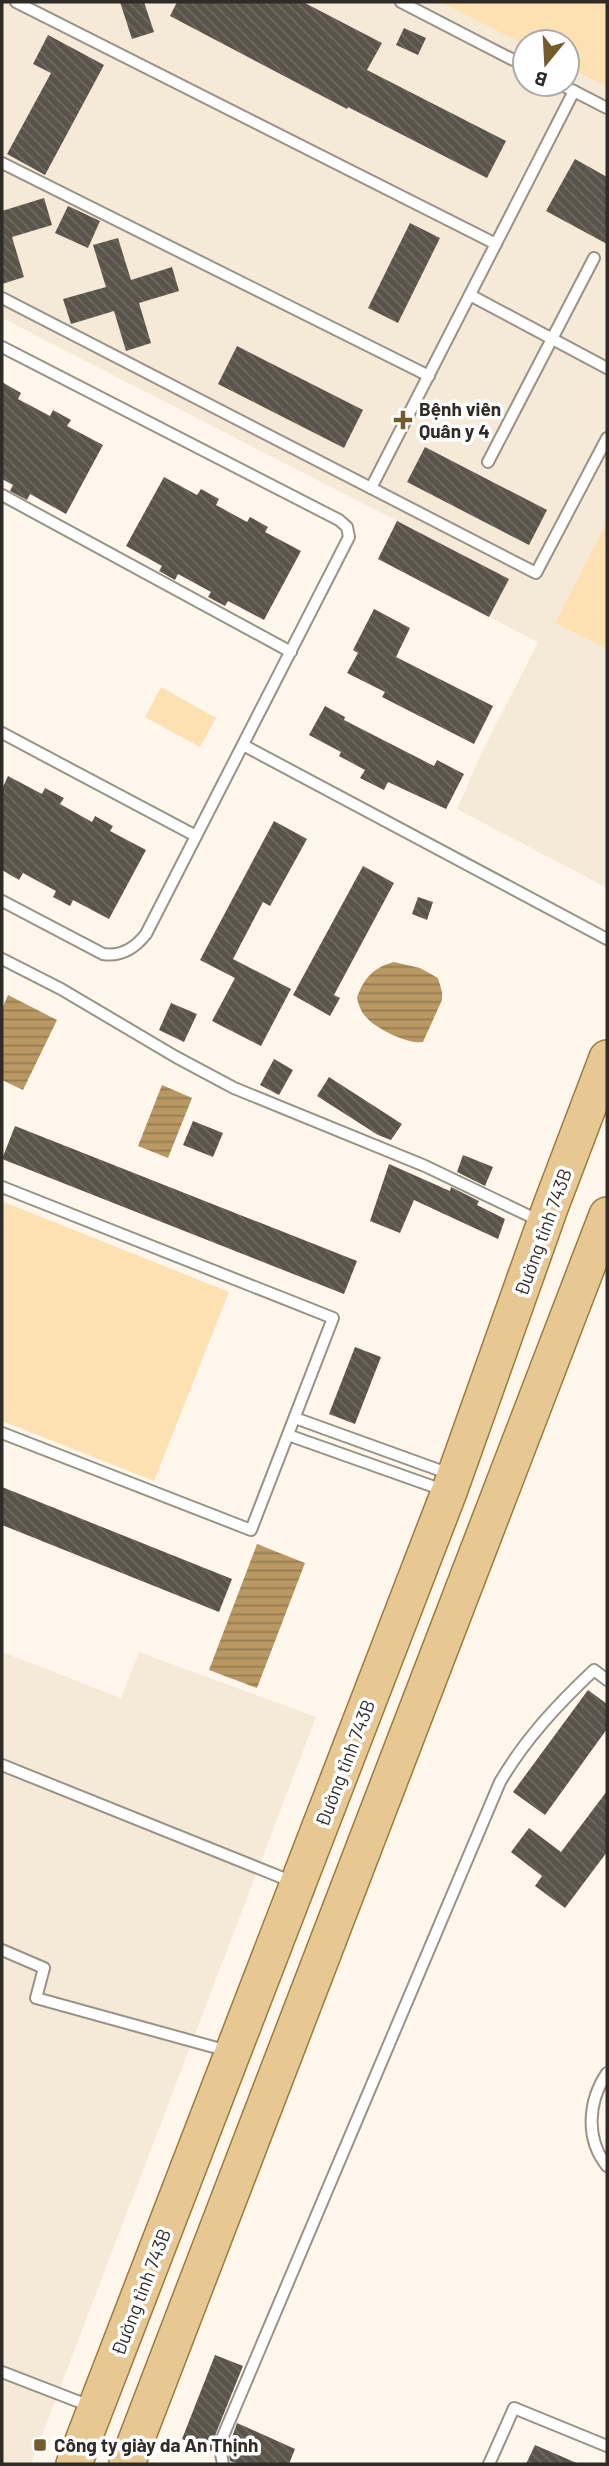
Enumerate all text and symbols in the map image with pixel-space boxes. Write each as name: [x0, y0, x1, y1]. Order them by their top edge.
north arrow: [511, 28, 581, 98]
text: B: [531, 67, 550, 92]
place label: Bệnh viên Quân y 4: [419, 397, 501, 442]
marker: Bệnh viên Quân y 4: [393, 410, 413, 430]
street label: Đường tỉnh 743B: [509, 1165, 576, 1299]
street label: Đường tỉnh 743B: [310, 1696, 379, 1829]
street label: Đường tỉnh 743B: [106, 2225, 175, 2358]
place label: Công ty giày da An Thịnh: [54, 2433, 258, 2456]
marker: Công ty giày da An Thịnh: [32, 2437, 48, 2453]

